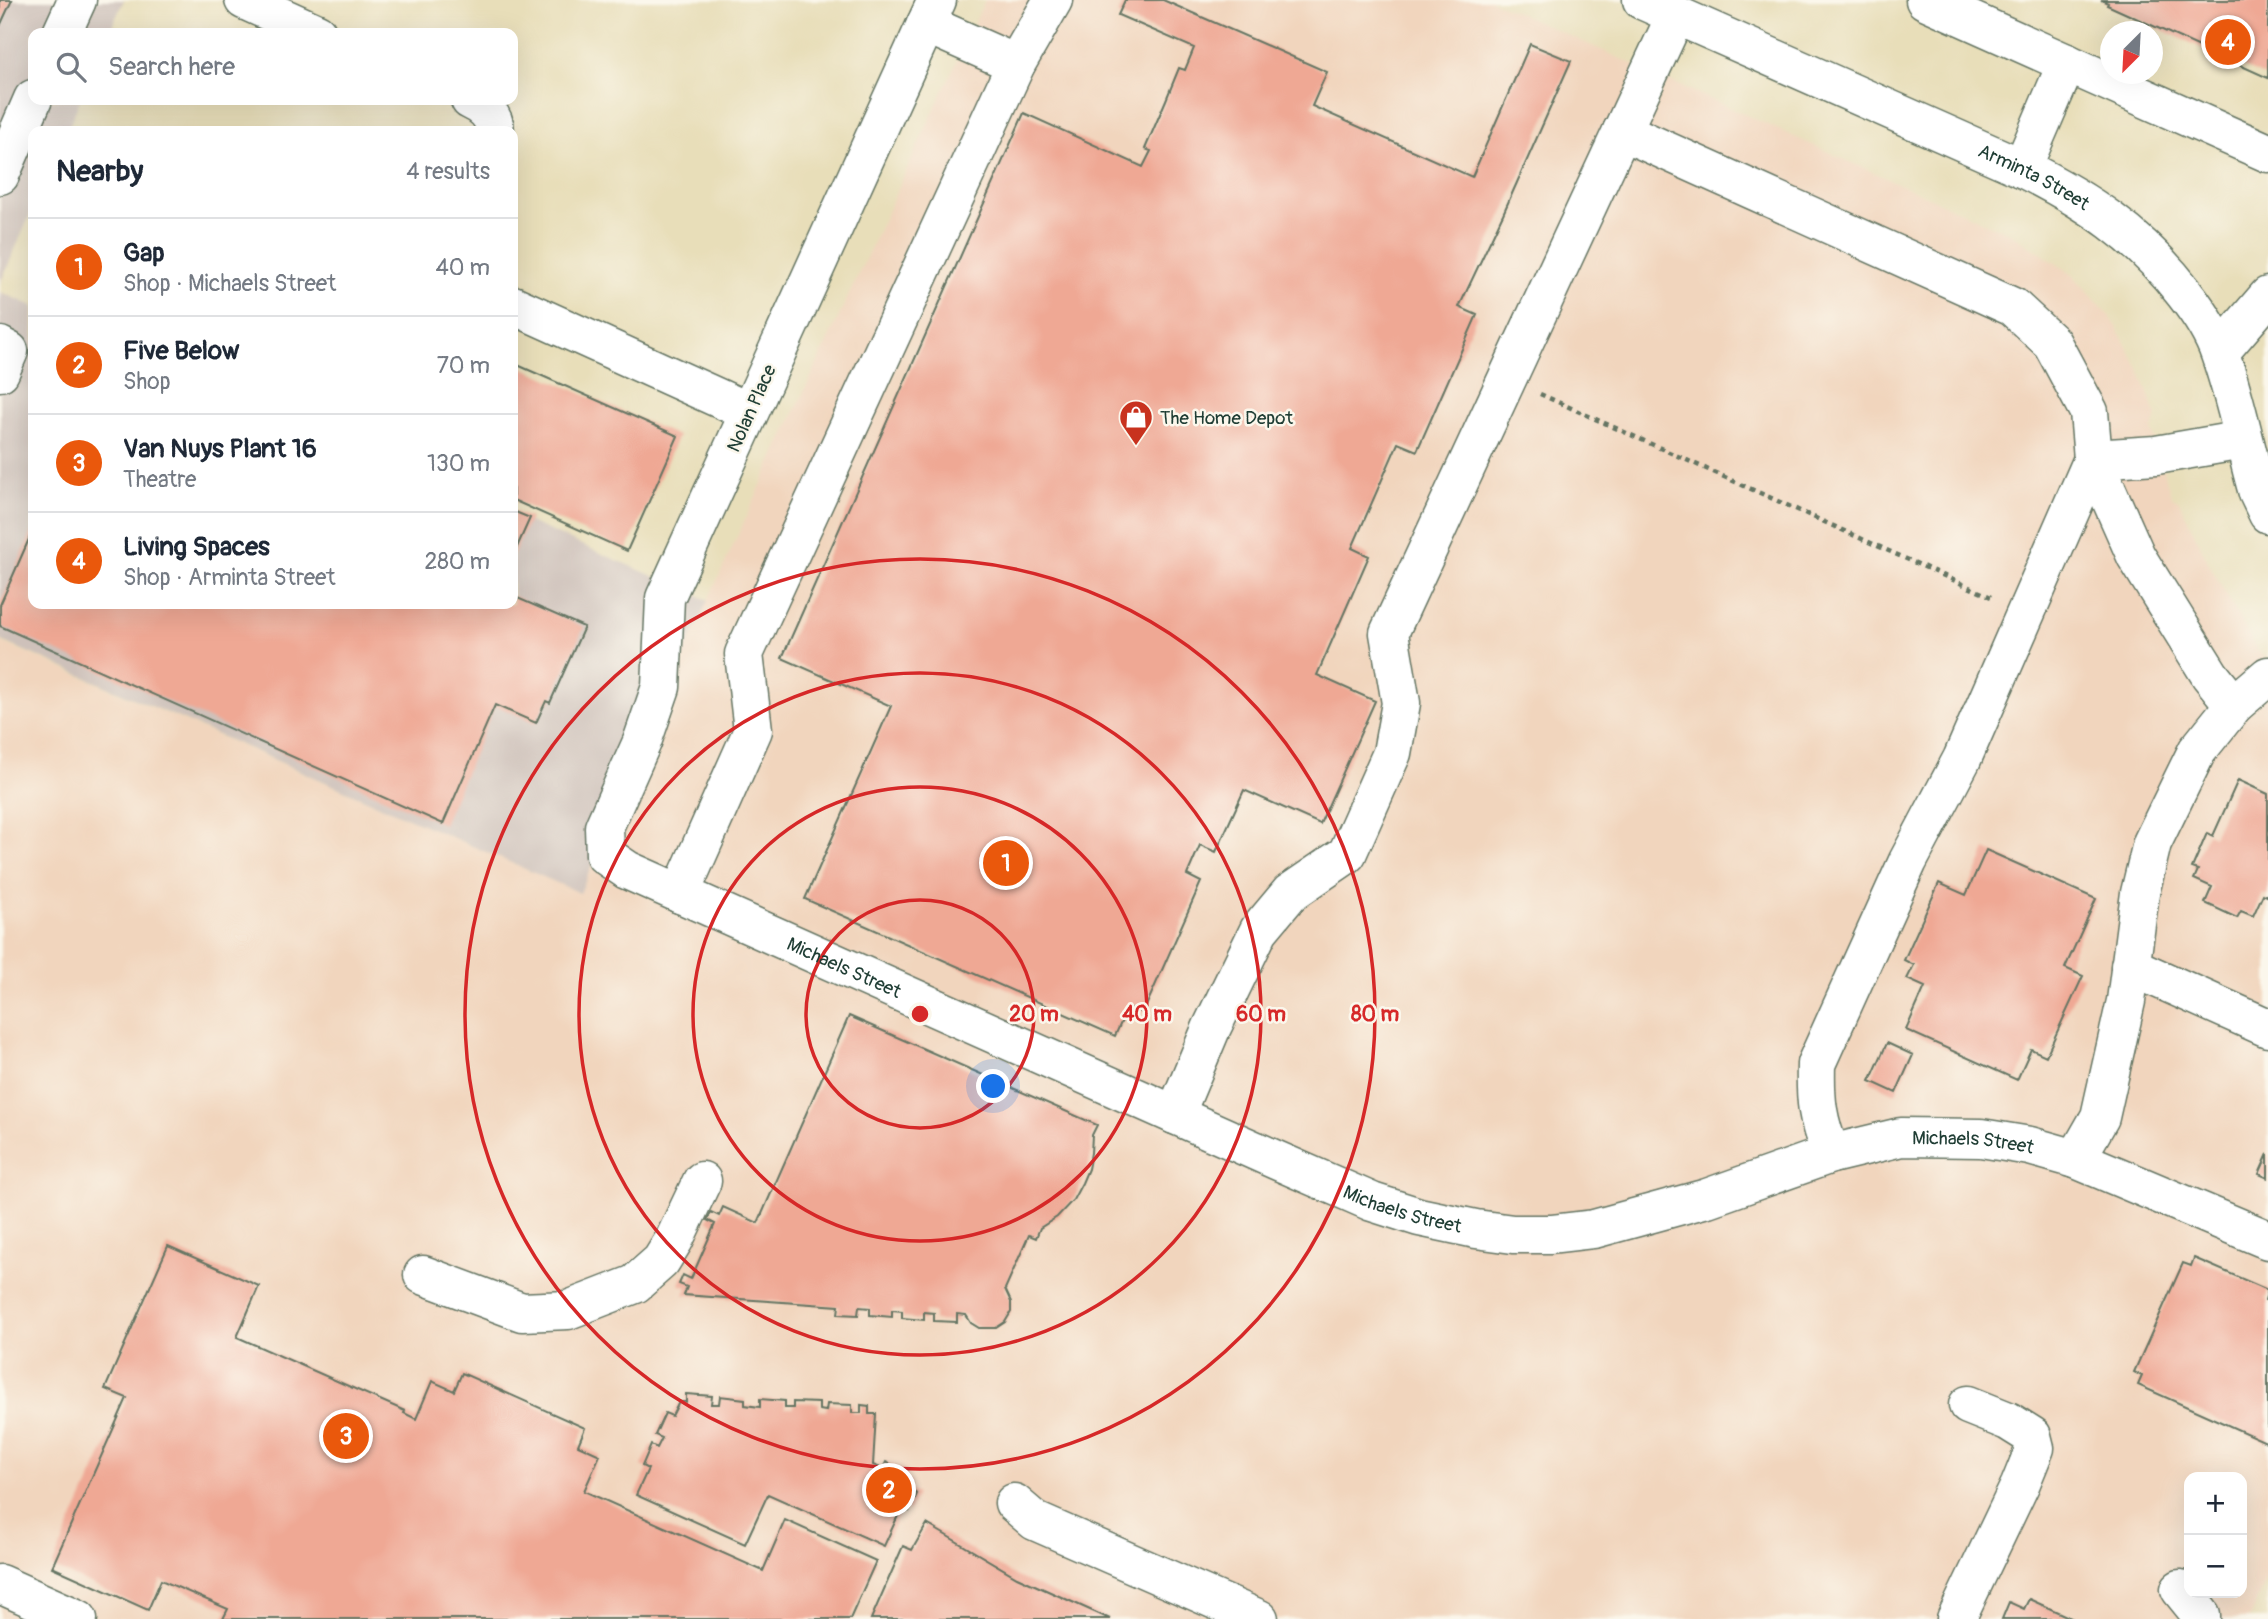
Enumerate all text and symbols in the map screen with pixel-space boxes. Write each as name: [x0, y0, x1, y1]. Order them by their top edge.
pin: 4: [2205, 16, 2251, 68]
north arrow: [2100, 21, 2163, 84]
search box: [28, 28, 518, 105]
icon: search: [52, 48, 90, 86]
text: Search here: [108, 51, 235, 83]
street label: Arminta Street: [1974, 139, 2094, 216]
text: Nearby: [56, 153, 143, 190]
text: 4 results: [406, 157, 490, 186]
text: Gap: [123, 237, 165, 269]
text: 1: [75, 253, 84, 282]
text: 40 m: [436, 253, 490, 282]
text: Shop · Michaels Street: [123, 269, 336, 298]
text: Five Below: [123, 335, 239, 367]
text: 2: [73, 351, 85, 380]
text: 70 m: [437, 351, 490, 380]
street label: Nolan Place: [722, 360, 782, 456]
text: Shop: [123, 367, 171, 396]
shop icon: The Home Depot: [1117, 398, 1155, 447]
place label: The Home Depot: [1160, 406, 1293, 430]
text: Van Nuys Plant 16: [123, 433, 317, 465]
text: 3: [73, 449, 85, 478]
text: 130 m: [427, 449, 490, 478]
text: Theatre: [123, 465, 196, 494]
text: Living Spaces: [123, 531, 270, 563]
text: 4: [72, 547, 86, 576]
text: 280 m: [424, 547, 490, 576]
text: Shop · Arminta Street: [123, 563, 336, 592]
pin: 1: [983, 837, 1029, 889]
street label: Michaels Street: [783, 932, 905, 1004]
text: 20 m: [1009, 1001, 1059, 1028]
text: 40 m: [1122, 1001, 1172, 1028]
text: 60 m: [1236, 1001, 1286, 1028]
text: 80 m: [1351, 1001, 1399, 1028]
centre of rings: [908, 1002, 932, 1026]
your location: [976, 1069, 1010, 1103]
street label: Michaels Street: [1912, 1126, 2037, 1160]
street label: Michaels Street: [1339, 1180, 1464, 1239]
pin: 3: [323, 1410, 369, 1462]
pin: 2: [866, 1464, 912, 1516]
map controls: [2184, 1472, 2247, 1598]
button: +: [2184, 1472, 2247, 1535]
button: −: [2184, 1535, 2247, 1598]

